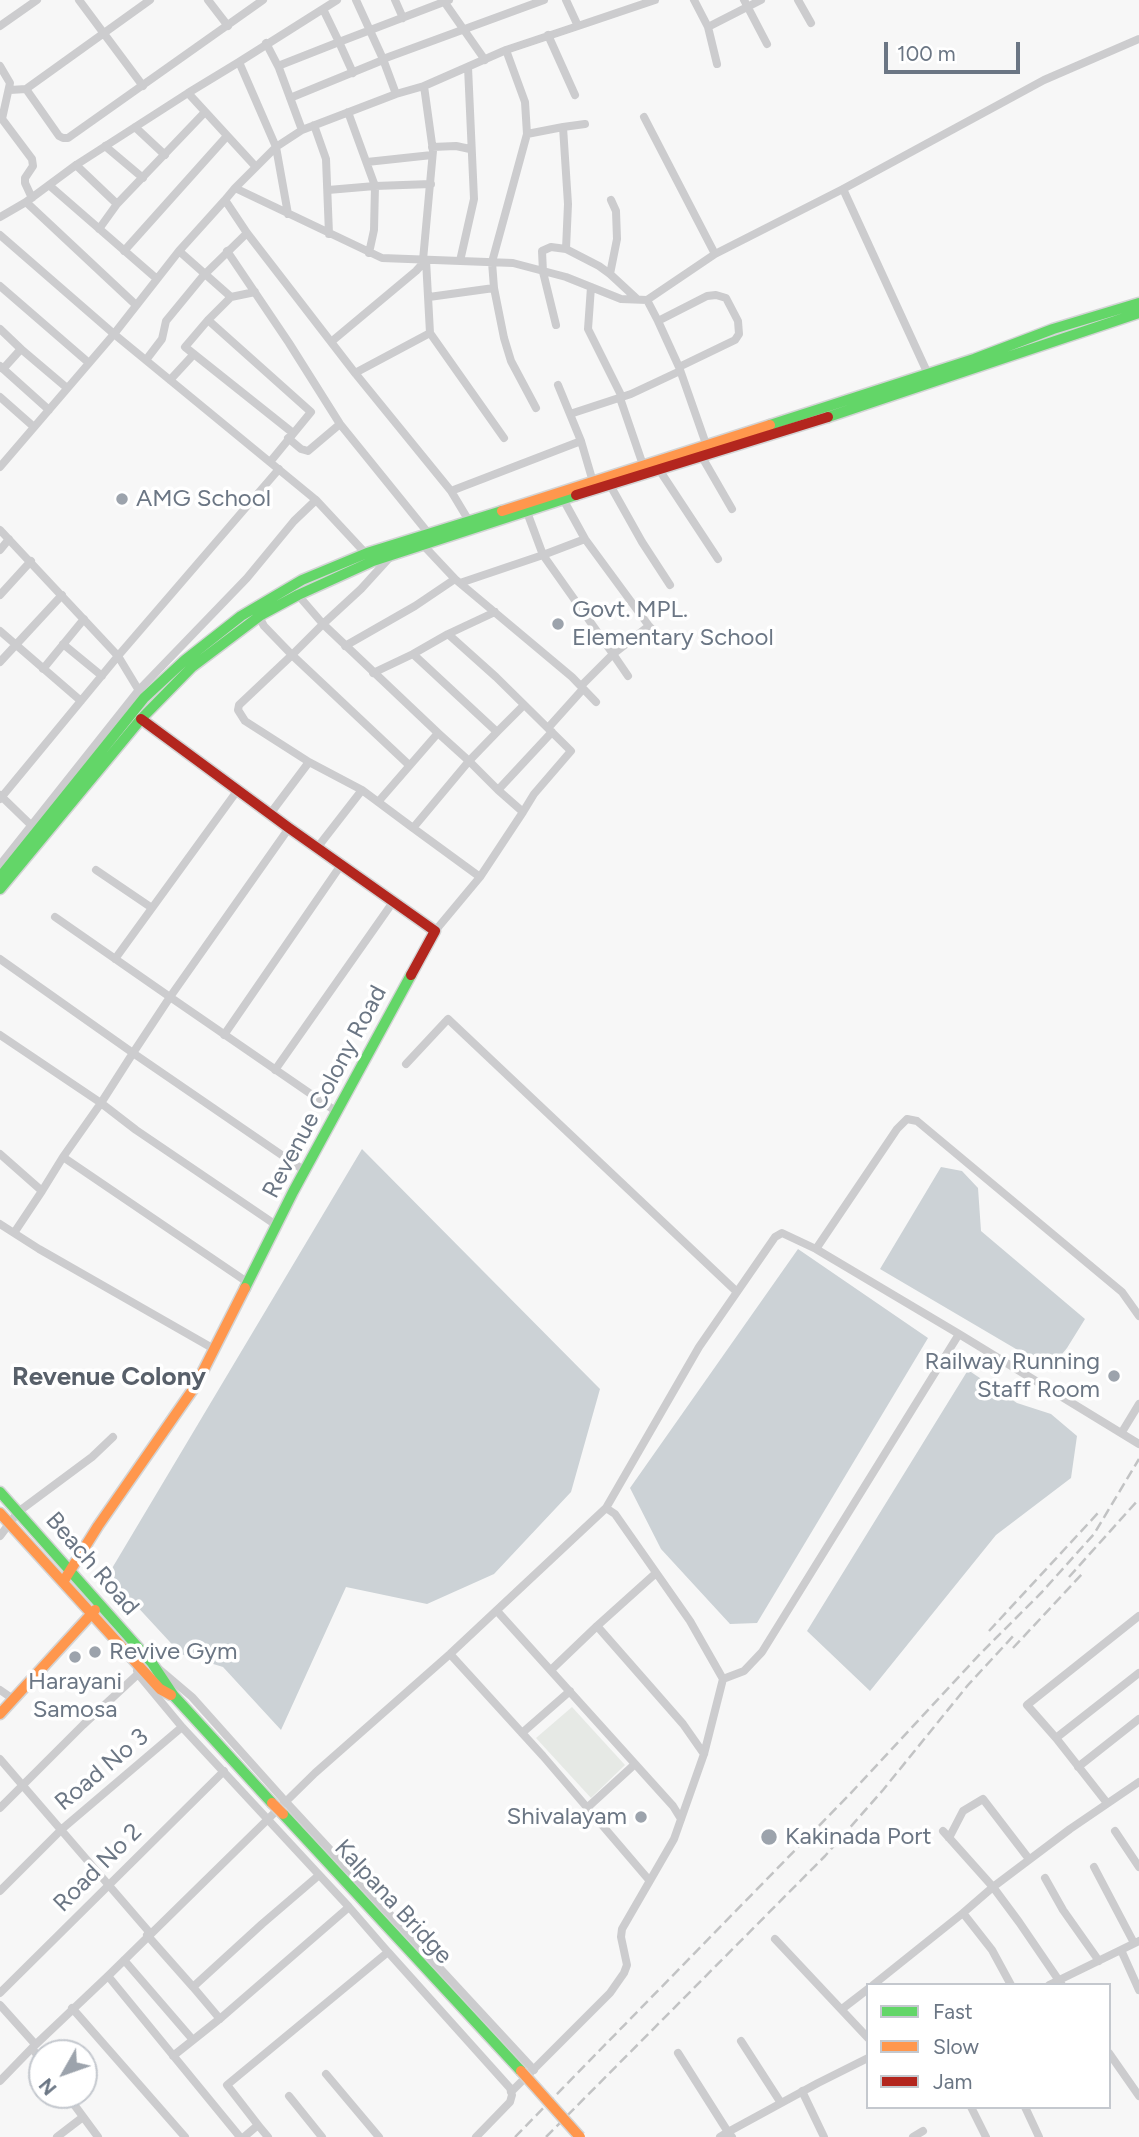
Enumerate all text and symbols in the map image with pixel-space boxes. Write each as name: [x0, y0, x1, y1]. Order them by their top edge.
scale bar: [887, 28, 1024, 72]
text: 100 m: [897, 41, 956, 66]
place label: AMG School: [136, 485, 271, 513]
marker: AMG School: [114, 491, 130, 507]
place label: Govt. MPL. Elementary School: [572, 596, 774, 652]
marker: Govt. MPL. Elementary School: [550, 616, 566, 632]
street label: Revenue Colony Road: [257, 981, 393, 1203]
place label: Railway Running Staff Room: [924, 1348, 1100, 1404]
district label: Revenue Colony: [12, 1361, 206, 1393]
marker: Railway Running Staff Room: [1106, 1368, 1122, 1384]
street label: Beach Road: [39, 1506, 145, 1622]
place label: Revive Gym: [109, 1638, 237, 1666]
marker: Revive Gym: [87, 1644, 103, 1660]
marker: Harayani Samosa: [67, 1649, 83, 1665]
place label: Harayani Samosa: [28, 1668, 122, 1724]
street label: Road No 3: [50, 1723, 154, 1817]
place label: Shivalayam: [507, 1803, 627, 1831]
marker: Shivalayam: [633, 1809, 649, 1825]
street label: Road No 2: [48, 1818, 148, 1918]
place label: Kakinada Port: [785, 1823, 932, 1851]
marker: Kakinada Port: [759, 1827, 779, 1847]
street label: Kalpana Bridge: [328, 1834, 458, 1970]
legend: [866, 1983, 1111, 2109]
text: Fast: [933, 1999, 973, 2024]
text: Slow: [933, 2034, 979, 2059]
north arrow: [28, 2039, 98, 2109]
text: Jam: [933, 2069, 972, 2094]
text: N: [35, 2074, 62, 2100]

